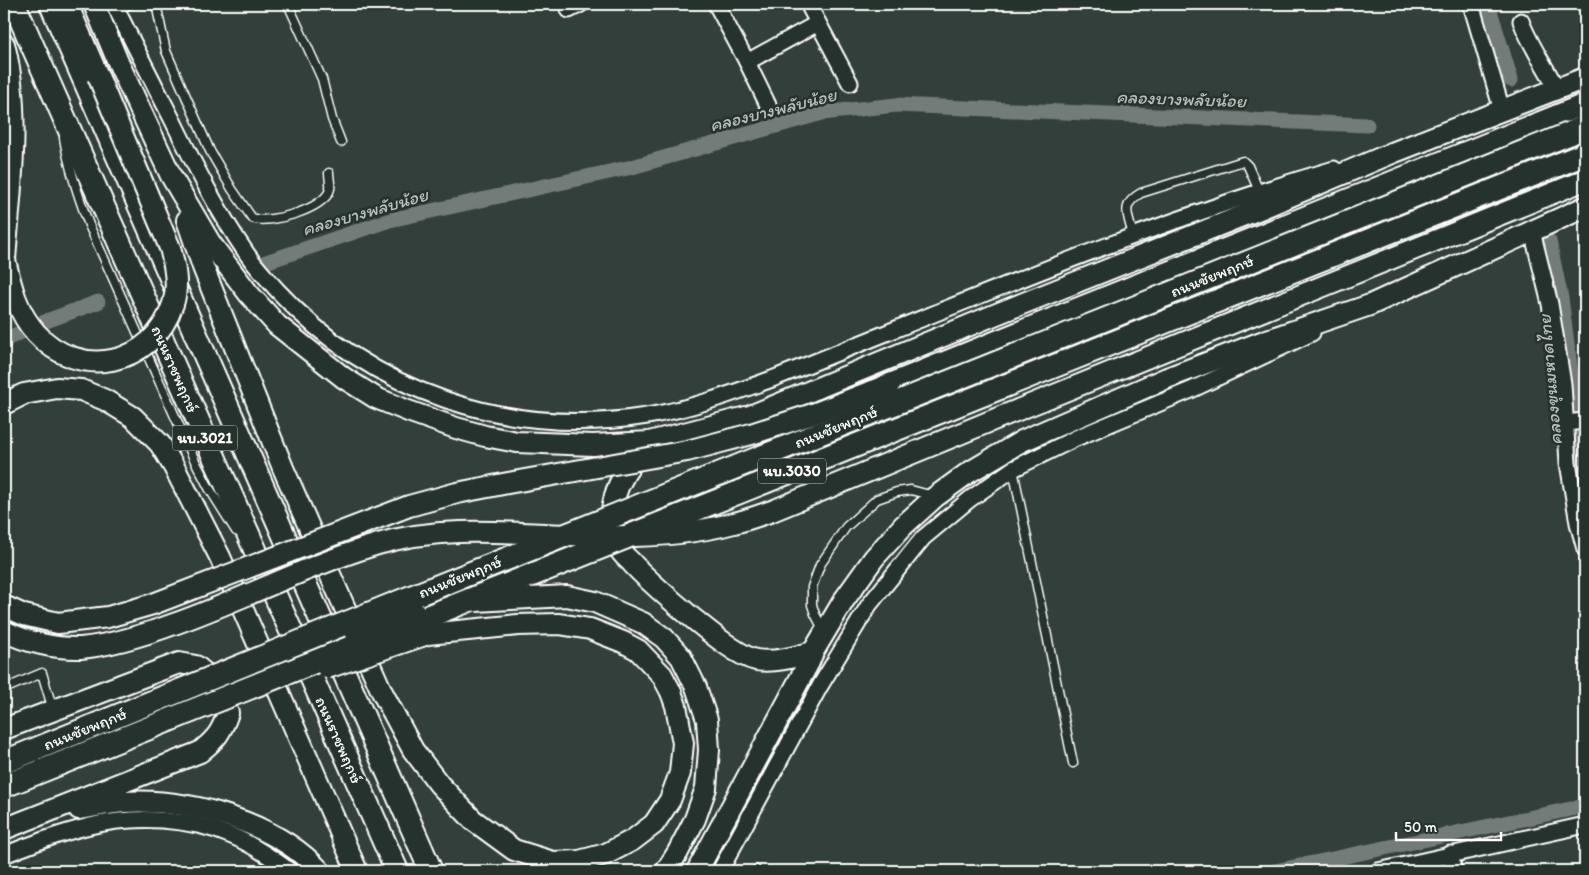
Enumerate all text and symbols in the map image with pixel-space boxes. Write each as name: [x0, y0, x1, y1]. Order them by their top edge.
water label: คลองบางพลับน้อย: [707, 83, 840, 136]
water label: คลองบางพลับน้อย: [1116, 86, 1248, 112]
water label: คลองบางพลับน้อย: [300, 183, 432, 240]
street label: ถนนชัยพฤกษ์: [1168, 251, 1257, 301]
water label: คลองขุนมหาดไทย: [1533, 312, 1568, 446]
street label: ถนนราชพฤกษ์: [147, 323, 203, 416]
street label: ถนนชัยพฤกษ์: [792, 402, 881, 452]
road number: นบ.3021: [172, 426, 238, 450]
road number: นบ.3030: [758, 458, 826, 484]
street label: ถนนชัยพฤกษ์: [416, 552, 505, 602]
street label: ถนนราชพฤกษ์: [311, 694, 367, 787]
street label: ถนนชัยพฤกษ์: [41, 704, 130, 754]
scale bar: [1396, 810, 1502, 842]
text: 50 m: [1404, 818, 1437, 836]

